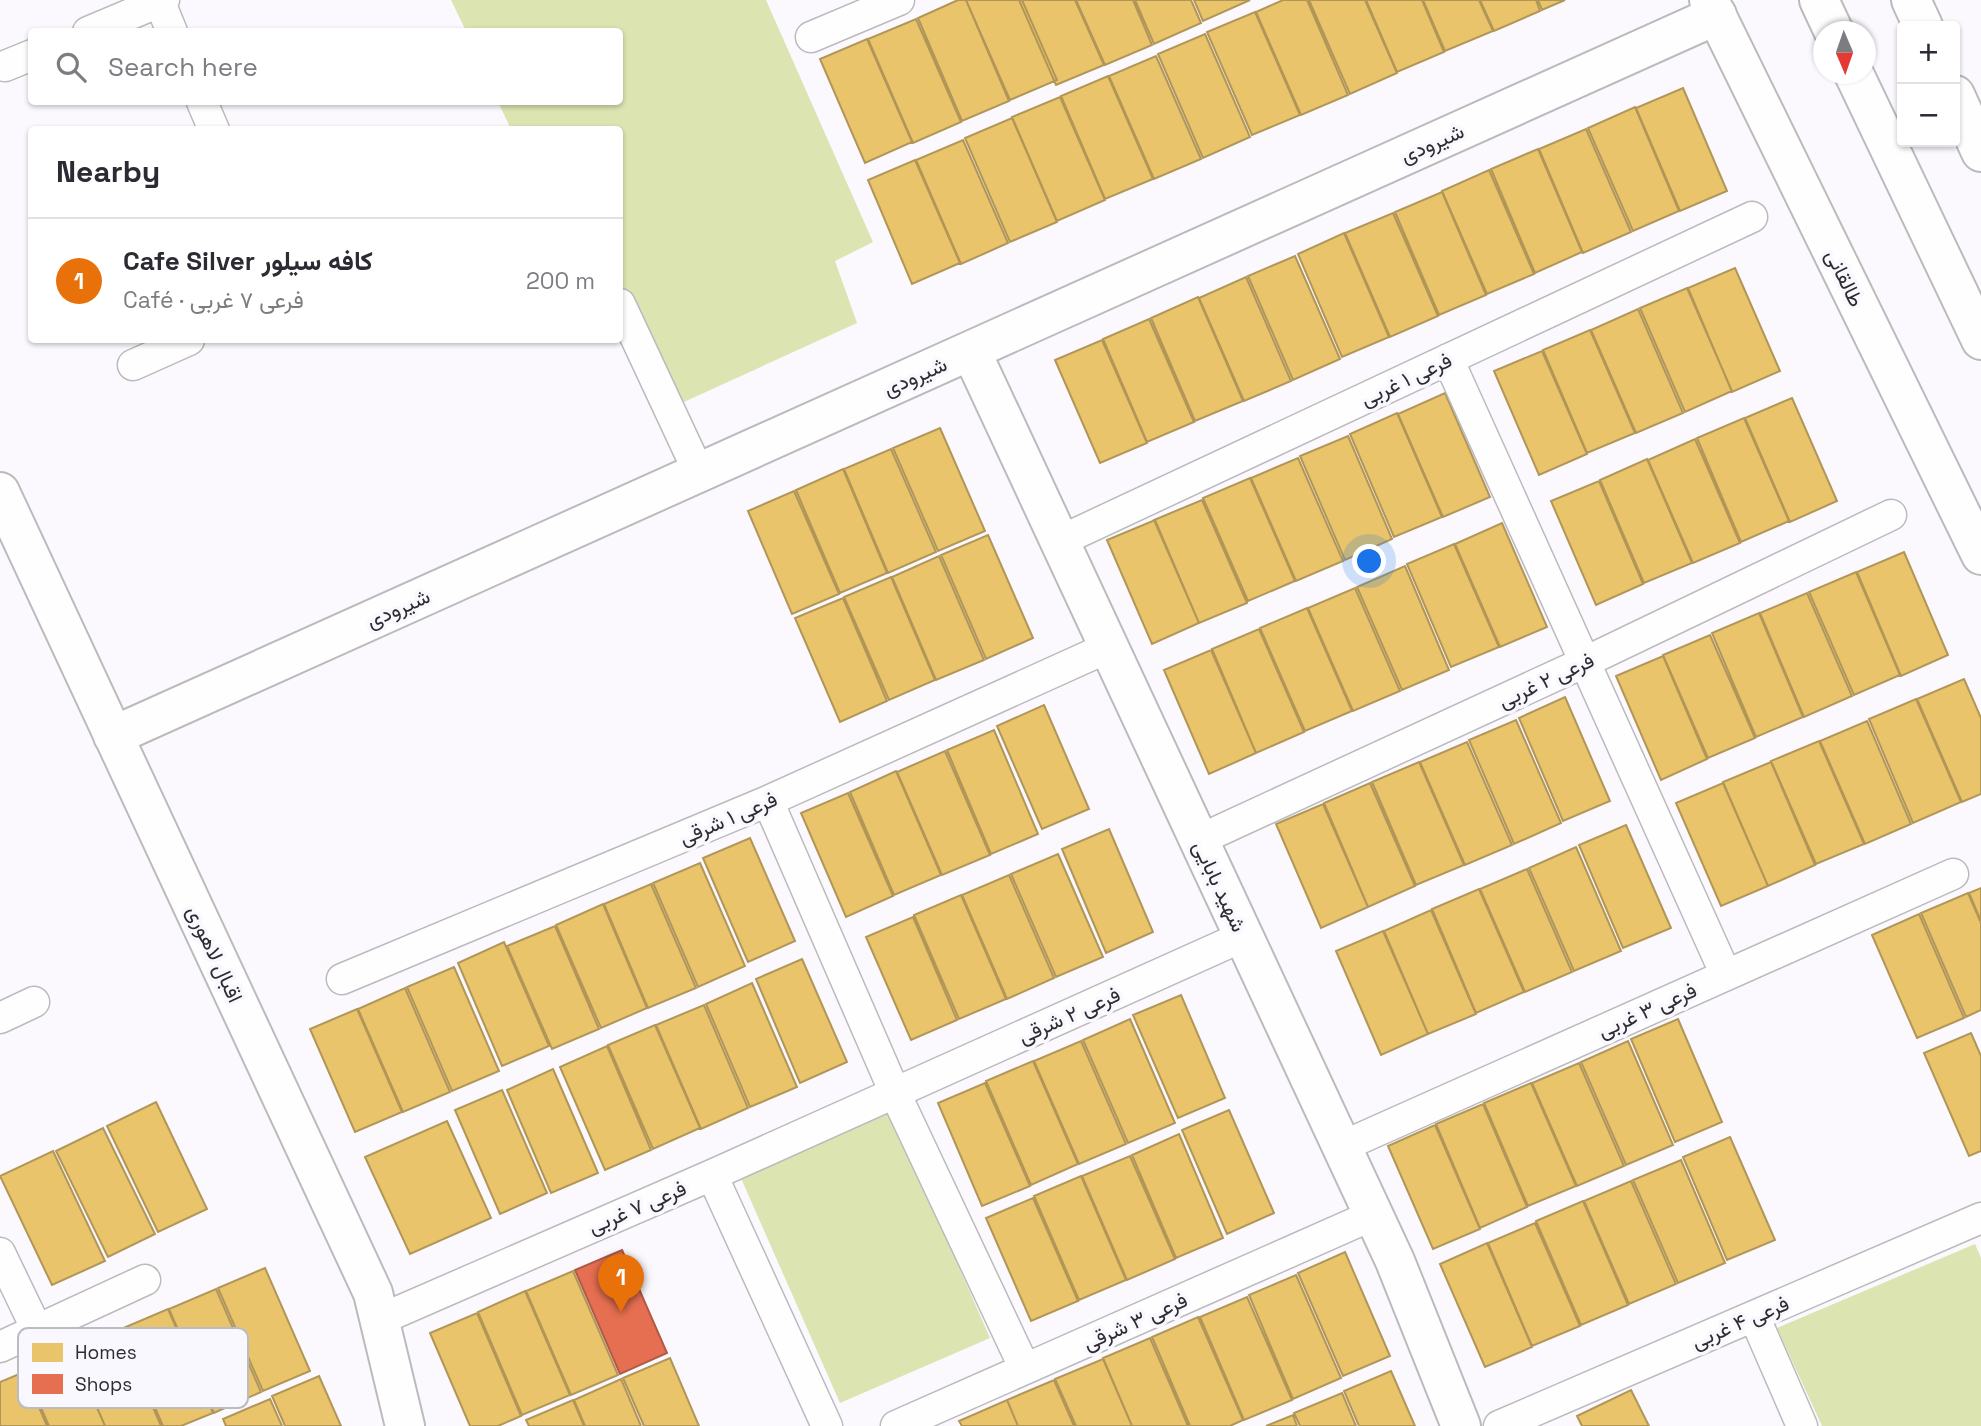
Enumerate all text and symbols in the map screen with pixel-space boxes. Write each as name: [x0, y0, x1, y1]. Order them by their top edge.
north arrow: [1813, 21, 1876, 84]
map controls: [1897, 21, 1960, 147]
button: +: [1897, 21, 1960, 84]
search box: [28, 28, 623, 105]
icon: search: [52, 48, 90, 86]
text: Search here: [108, 50, 258, 84]
button: −: [1897, 84, 1960, 147]
street label: شیرودی: [1396, 117, 1468, 169]
text: Nearby: [56, 152, 160, 191]
text: Cafe Silver کافه سیلور: [123, 244, 373, 278]
street label: طالقانی: [1820, 245, 1870, 311]
text: 1: [74, 266, 84, 296]
text: 200 m: [526, 266, 595, 296]
text: Café · فرعی ۷ غربی: [123, 285, 304, 315]
street label: فرعی ۱ غربی: [1356, 346, 1456, 412]
street label: شیرودی: [879, 350, 951, 402]
your location: [1352, 544, 1386, 578]
street label: شیرودی: [362, 582, 434, 634]
street label: فرعی ۲ غربی: [1494, 646, 1598, 714]
street label: فرعی ۱ شرقی: [675, 785, 781, 851]
street label: شهید بابایی: [1187, 836, 1253, 936]
street label: اقبال لاهوری: [181, 901, 249, 1007]
street label: فرعی ۳ غربی: [1593, 976, 1701, 1044]
street label: فرعی ۲ شرقی: [1014, 981, 1124, 1049]
street label: فرعی ۷ غربی: [584, 1174, 690, 1240]
pin: 1: [598, 1254, 644, 1312]
street label: فرعی ۳ شرقی: [1078, 1286, 1192, 1356]
street label: فرعی ۴ غربی: [1687, 1289, 1793, 1355]
legend: [18, 1328, 248, 1408]
text: Homes: [75, 1340, 137, 1365]
text: Shops: [75, 1372, 132, 1397]

